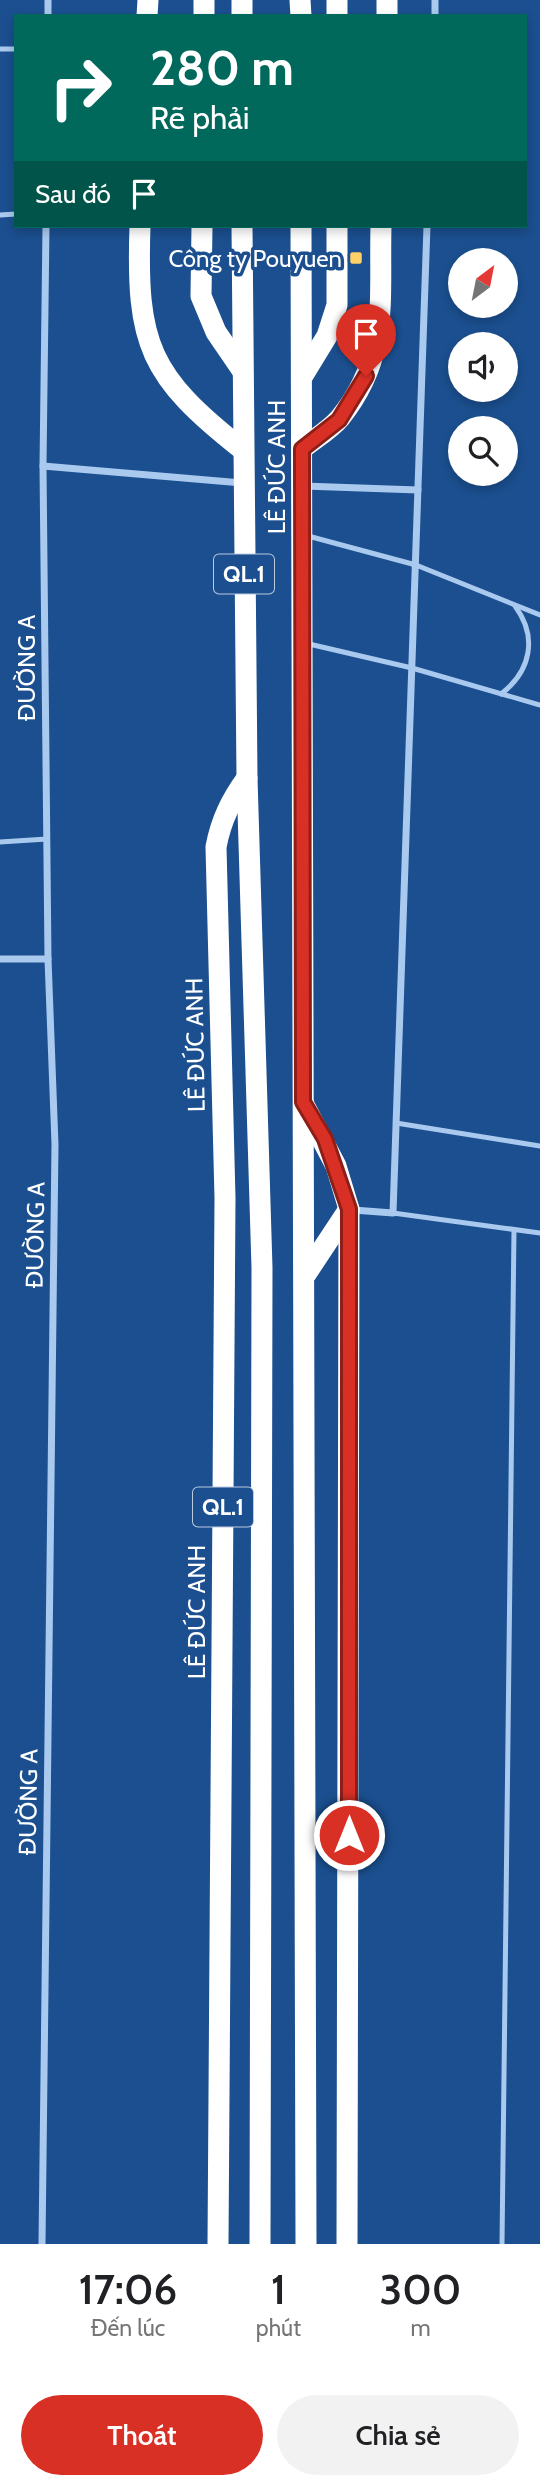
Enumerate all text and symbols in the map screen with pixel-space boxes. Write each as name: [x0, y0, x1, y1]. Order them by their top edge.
text: 280 m: [150, 38, 294, 97]
icon: right: [35, 42, 126, 133]
text: Rẽ phải: [150, 98, 250, 137]
icon: arrive: [125, 175, 163, 213]
text: Sau đó: [35, 178, 111, 210]
place label: Công ty Pouyuen: [168, 244, 342, 273]
north arrow: [448, 248, 518, 318]
map controls: [448, 248, 518, 486]
marker: Công ty Pouyuen: [348, 250, 364, 266]
pin: [336, 304, 396, 376]
icon: arrive: [347, 315, 385, 353]
button: sound: [448, 332, 518, 402]
street label: LÊ ĐỨC ANH: [262, 400, 291, 534]
button: search: [448, 416, 518, 486]
road number: QL.1: [214, 554, 274, 594]
street label: ĐƯỜNG A: [12, 615, 41, 721]
street label: LÊ ĐỨC ANH: [179, 978, 211, 1112]
street label: ĐƯỜNG A: [20, 1181, 50, 1289]
road number: QL.1: [193, 1488, 253, 1526]
street label: LÊ ĐỨC ANH: [182, 1545, 211, 1679]
street label: ĐƯỜNG A: [13, 1748, 43, 1856]
position arrow: [312, 1798, 386, 1872]
text: 17:06: [79, 2263, 177, 2315]
text: 1: [271, 2263, 286, 2315]
text: 300: [380, 2263, 461, 2315]
text: Đến lúc: [91, 2314, 165, 2342]
text: phút: [256, 2314, 301, 2342]
text: m: [410, 2314, 431, 2342]
button: Thoát: [21, 2395, 263, 2475]
button: Chia sẻ: [277, 2395, 519, 2475]

